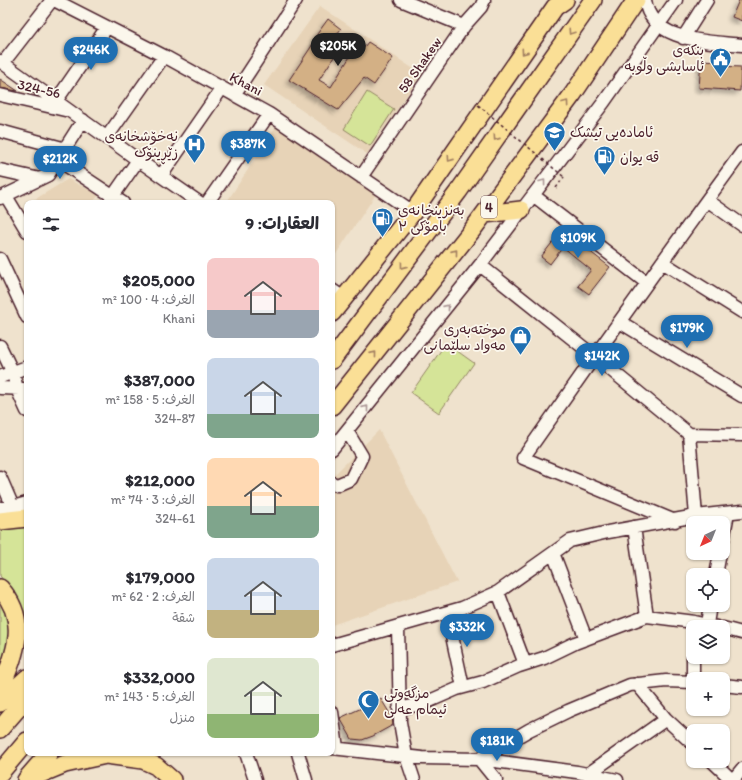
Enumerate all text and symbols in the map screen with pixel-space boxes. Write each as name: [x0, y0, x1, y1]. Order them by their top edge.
one-way arrow: [568, 28, 576, 35]
pin: $205K: [310, 33, 366, 67]
street label: 58 Shakew: [395, 33, 446, 96]
pin: $246K: [63, 37, 119, 71]
text: $205K: [320, 38, 356, 53]
text: $246K: [73, 42, 109, 57]
place label: بنکەی ئاسایشی وڵوبە: [624, 42, 704, 75]
public building icon: بنکەی ئاسایشی وڵوبە: [707, 45, 733, 78]
one-way arrow: [521, 48, 529, 55]
street label: Khani: [227, 68, 265, 100]
street label: 324-56: [16, 76, 62, 102]
one-way arrow: [561, 101, 568, 108]
school or university icon: ئامادەیی تیشک: [542, 119, 568, 152]
place label: ئامادەیی تیشک: [570, 124, 653, 141]
place label: نەخۆشخانەی زێڕینۆک: [105, 128, 178, 165]
hospital icon: نەخۆشخانەی زێڕینۆک: [181, 131, 207, 164]
pin: $387K: [220, 131, 276, 165]
one-way arrow: [494, 134, 501, 141]
text: $387K: [230, 136, 266, 151]
fuel station icon: قه یوان: [591, 144, 617, 177]
pin: $212K: [32, 146, 88, 180]
place label: قه یوان: [620, 149, 659, 166]
text: $212K: [43, 151, 77, 166]
one-way arrow: [447, 155, 455, 162]
one-way arrow: [538, 179, 545, 186]
road number: 4: [481, 196, 497, 218]
place label: بەنزینخانەی بامۆکی ٣: [398, 202, 465, 235]
fuel station icon: بەنزینخانەی بامۆکی ٣: [369, 205, 395, 238]
icon: filters: [40, 213, 62, 235]
text: العقارات: 9: [245, 213, 319, 233]
pin: $109K: [550, 225, 606, 259]
text: $109K: [560, 230, 596, 245]
one-way arrow: [450, 250, 457, 257]
one-way arrow: [400, 261, 407, 268]
text: $205,000: [123, 270, 195, 290]
icon: home: [239, 274, 287, 322]
text: الغرف: 4 · 100 m²: [102, 292, 195, 307]
one-way arrow: [442, 305, 449, 312]
text: Khani: [163, 311, 195, 326]
pin: $179K: [659, 315, 715, 349]
text: $179K: [670, 320, 704, 335]
place label: موختەبەری مەواد سلێمانی: [424, 321, 506, 354]
shop icon: موختەبەری مەواد سلێمانی: [508, 324, 534, 357]
pin: $142K: [574, 343, 630, 377]
text: $142K: [584, 348, 620, 363]
one-way arrow: [369, 351, 376, 358]
text: $387,000: [124, 370, 195, 390]
icon: home: [239, 374, 287, 422]
text: الغرف: 5 · 158 m²: [105, 392, 195, 407]
one-way arrow: [361, 406, 368, 413]
text: 324-87: [154, 411, 195, 426]
text: $212,000: [125, 470, 195, 490]
icon: home: [239, 474, 287, 522]
text: الغرف: 3 · 74 m²: [111, 492, 195, 507]
text: 324-61: [155, 511, 195, 526]
north arrow: [686, 516, 730, 560]
map controls: [686, 516, 730, 768]
text: $179,000: [126, 567, 195, 587]
button: locate: [686, 568, 730, 612]
icon: home: [239, 574, 287, 622]
text: الغرف: 2 · 62 m²: [111, 589, 195, 604]
text: شقة: [172, 610, 195, 625]
pin: $332K: [439, 614, 495, 648]
text: $332K: [449, 619, 485, 634]
button: layers: [686, 620, 730, 664]
text: $332,000: [123, 667, 195, 687]
button: +: [686, 672, 730, 716]
icon: home: [239, 674, 287, 722]
place label: مزگەوتی ئیمام عەلی: [384, 685, 447, 720]
mosque icon: مزگەوتی ئیمام عەلی: [355, 688, 381, 721]
text: الغرف: 5 · 143 m²: [104, 689, 195, 704]
text: منزل: [169, 710, 195, 725]
button: −: [686, 724, 730, 768]
pin: $181K: [469, 728, 525, 762]
text: $181K: [480, 733, 514, 748]

